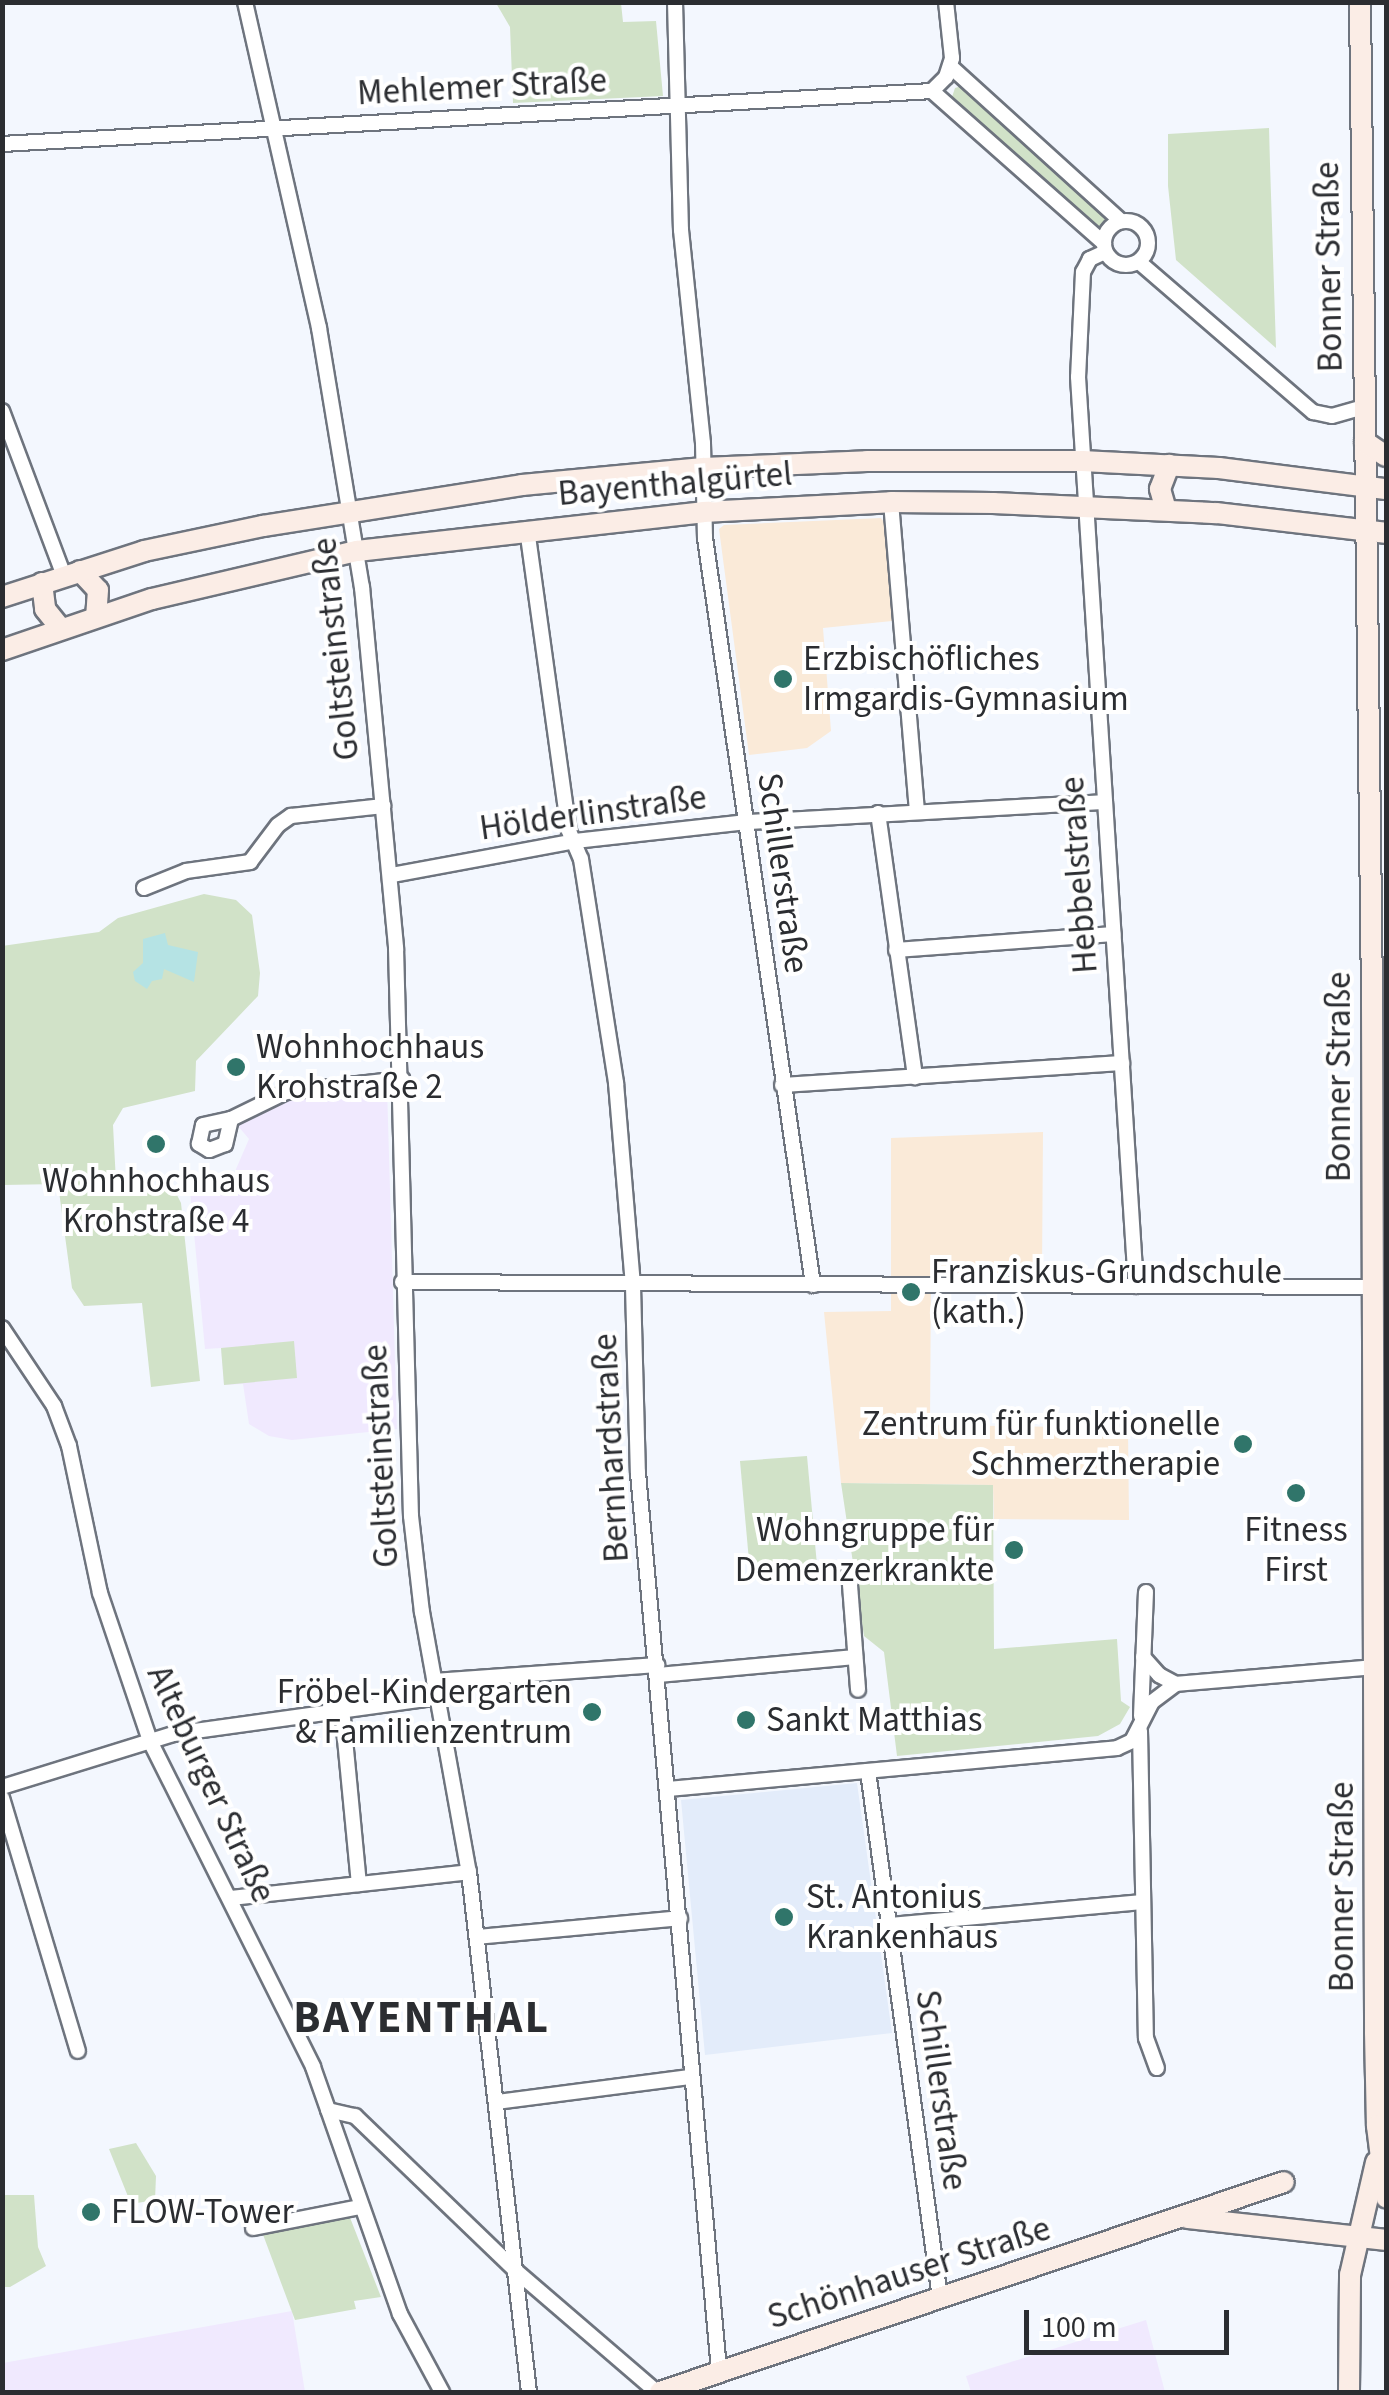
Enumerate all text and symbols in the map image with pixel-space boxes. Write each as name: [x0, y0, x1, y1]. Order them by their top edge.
street label: Mehlemer Straße: [356, 59, 608, 115]
street label: Bonner Straße: [1306, 161, 1352, 373]
street label: Bayenthalgürtel: [556, 453, 794, 515]
street label: Goltsteinstraße: [303, 536, 369, 762]
place label: Erzbischöfliches Irmgardis-Gymnasium: [803, 638, 1129, 720]
marker: Erzbischöfliches Irmgardis-Gymnasium: [772, 668, 794, 690]
street label: Schillerstraße: [748, 770, 818, 976]
street label: Hebbelstraße: [1051, 775, 1107, 975]
street label: Hölderlinstraße: [477, 776, 709, 850]
street label: Bonner Straße: [1318, 972, 1360, 1182]
place label: Wohnhochhaus Krohstraße 2: [256, 1026, 484, 1108]
marker: Wohnhochhaus Krohstraße 2: [225, 1056, 247, 1078]
marker: Wohnhochhaus Krohstraße 4: [145, 1133, 167, 1155]
place label: Wohnhochhaus Krohstraße 4: [42, 1160, 270, 1242]
place label: Franziskus-Grundschule (kath.): [931, 1251, 1282, 1333]
marker: Franziskus-Grundschule (kath.): [900, 1281, 922, 1303]
street label: Bernhardstraße: [584, 1332, 638, 1564]
street label: Goltsteinstraße: [354, 1343, 408, 1569]
place label: Zentrum für funktionelle Schmerztherapie: [862, 1403, 1220, 1485]
marker: Zentrum für funktionelle Schmerztherapie: [1230, 1431, 1256, 1457]
marker: Fitness First: [1285, 1482, 1307, 1504]
place label: Wohngruppe für Demenzerkrankte: [735, 1509, 994, 1591]
place label: Fitness First: [1244, 1509, 1348, 1591]
marker: Wohngruppe für Demenzerkrankte: [1003, 1539, 1025, 1561]
street label: Alteburger Straße: [138, 1659, 284, 1909]
place label: Fröbel-Kindergarten & Familienzentrum: [277, 1671, 572, 1753]
place label: Sankt Matthias: [766, 1699, 982, 1741]
marker: Fröbel-Kindergarten & Familienzentrum: [581, 1701, 603, 1723]
marker: Sankt Matthias: [735, 1709, 757, 1731]
street label: Bonner Straße: [1321, 1782, 1363, 1992]
place label: St. Antonius Krankenhaus: [806, 1876, 998, 1958]
marker: St. Antonius Krankenhaus: [771, 1904, 797, 1930]
street label: Schillerstraße: [906, 1987, 976, 2193]
district label: BAYENTHAL: [293, 1992, 551, 2046]
place label: FLOW-Tower: [111, 2191, 294, 2233]
marker: FLOW-Tower: [80, 2201, 102, 2223]
street label: Schönhauser Straße: [762, 2207, 1056, 2339]
scale bar: [1029, 2290, 1234, 2352]
text: 100 m: [1041, 2306, 1117, 2349]

